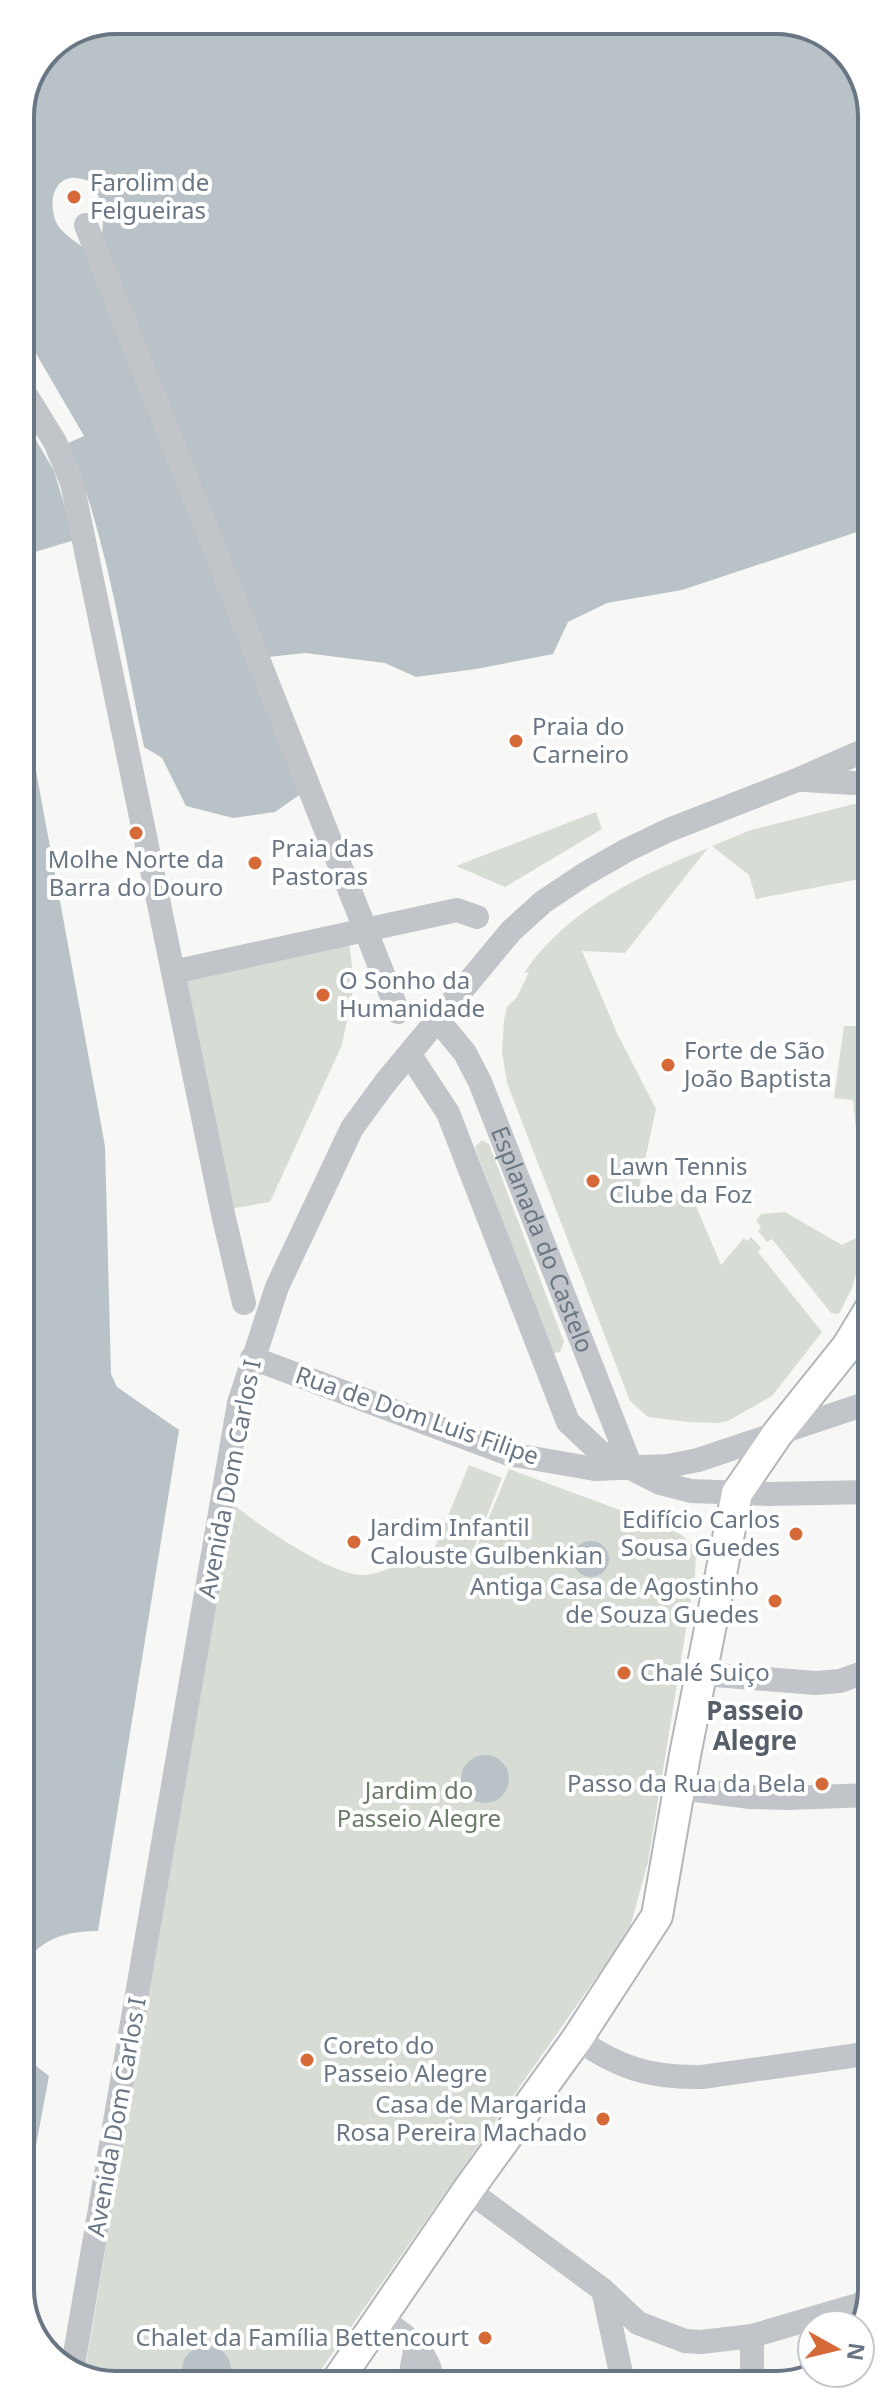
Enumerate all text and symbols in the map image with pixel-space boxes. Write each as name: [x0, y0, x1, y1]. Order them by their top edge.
place label: Farolim de Felgueiras: [90, 165, 209, 226]
marker: Farolim de Felgueiras: [65, 188, 83, 206]
place label: Praia do Carneiro: [532, 709, 629, 770]
marker: Praia do Carneiro: [507, 732, 525, 750]
marker: Molhe Norte da Barra do Douro: [127, 824, 145, 842]
place label: Praia das Pastoras: [271, 831, 374, 892]
place label: Molhe Norte da Barra do Douro: [48, 842, 224, 903]
marker: Praia das Pastoras: [246, 854, 264, 872]
place label: O Sonho da Humanidade: [339, 963, 485, 1024]
marker: O Sonho da Humanidade: [314, 986, 332, 1004]
place label: Forte de São João Baptista: [682, 1033, 832, 1094]
marker: Forte de São João Baptista: [659, 1056, 677, 1074]
street label: Esplanada do Castelo: [484, 1121, 603, 1357]
place label: Lawn Tennis Clube da Foz: [609, 1149, 752, 1210]
marker: Lawn Tennis Clube da Foz: [584, 1172, 602, 1190]
street label: Avenida Dom Carlos I: [189, 1357, 268, 1601]
street label: Rua de Dom Luis Filipe: [291, 1357, 544, 1472]
place label: Edifício Carlos Sousa Guedes: [621, 1502, 780, 1563]
place label: Jardim Infantil Calouste Gulbenkian: [368, 1510, 603, 1571]
marker: Edifício Carlos Sousa Guedes: [787, 1525, 805, 1543]
marker: Jardim Infantil Calouste Gulbenkian: [345, 1533, 363, 1551]
place label: Antiga Casa de Agostinho de Souza Guedes: [470, 1569, 759, 1630]
marker: Antiga Casa de Agostinho de Souza Guedes: [766, 1592, 784, 1610]
place label: Chalé Suiço: [640, 1655, 770, 1688]
marker: Chalé Suiço: [615, 1664, 633, 1682]
district label: Passeio Alegre: [706, 1692, 804, 1758]
place label: Passo da Rua da Bela: [567, 1766, 806, 1799]
park label: Jardim do Passeio Alegre: [337, 1773, 501, 1834]
marker: Passo da Rua da Bela: [813, 1775, 831, 1793]
street label: Avenida Dom Carlos I: [78, 1995, 153, 2239]
place label: Coreto do Passeio Alegre: [323, 2028, 487, 2089]
marker: Coreto do Passeio Alegre: [298, 2051, 316, 2069]
place label: Casa de Margarida Rosa Pereira Machado: [336, 2087, 587, 2148]
marker: Casa de Margarida Rosa Pereira Machado: [594, 2110, 612, 2128]
north arrow: [796, 2309, 876, 2389]
place label: Chalet da Família Bettencourt: [136, 2320, 469, 2353]
marker: Chalet da Família Bettencourt: [476, 2329, 494, 2347]
text: N: [841, 2341, 873, 2363]

